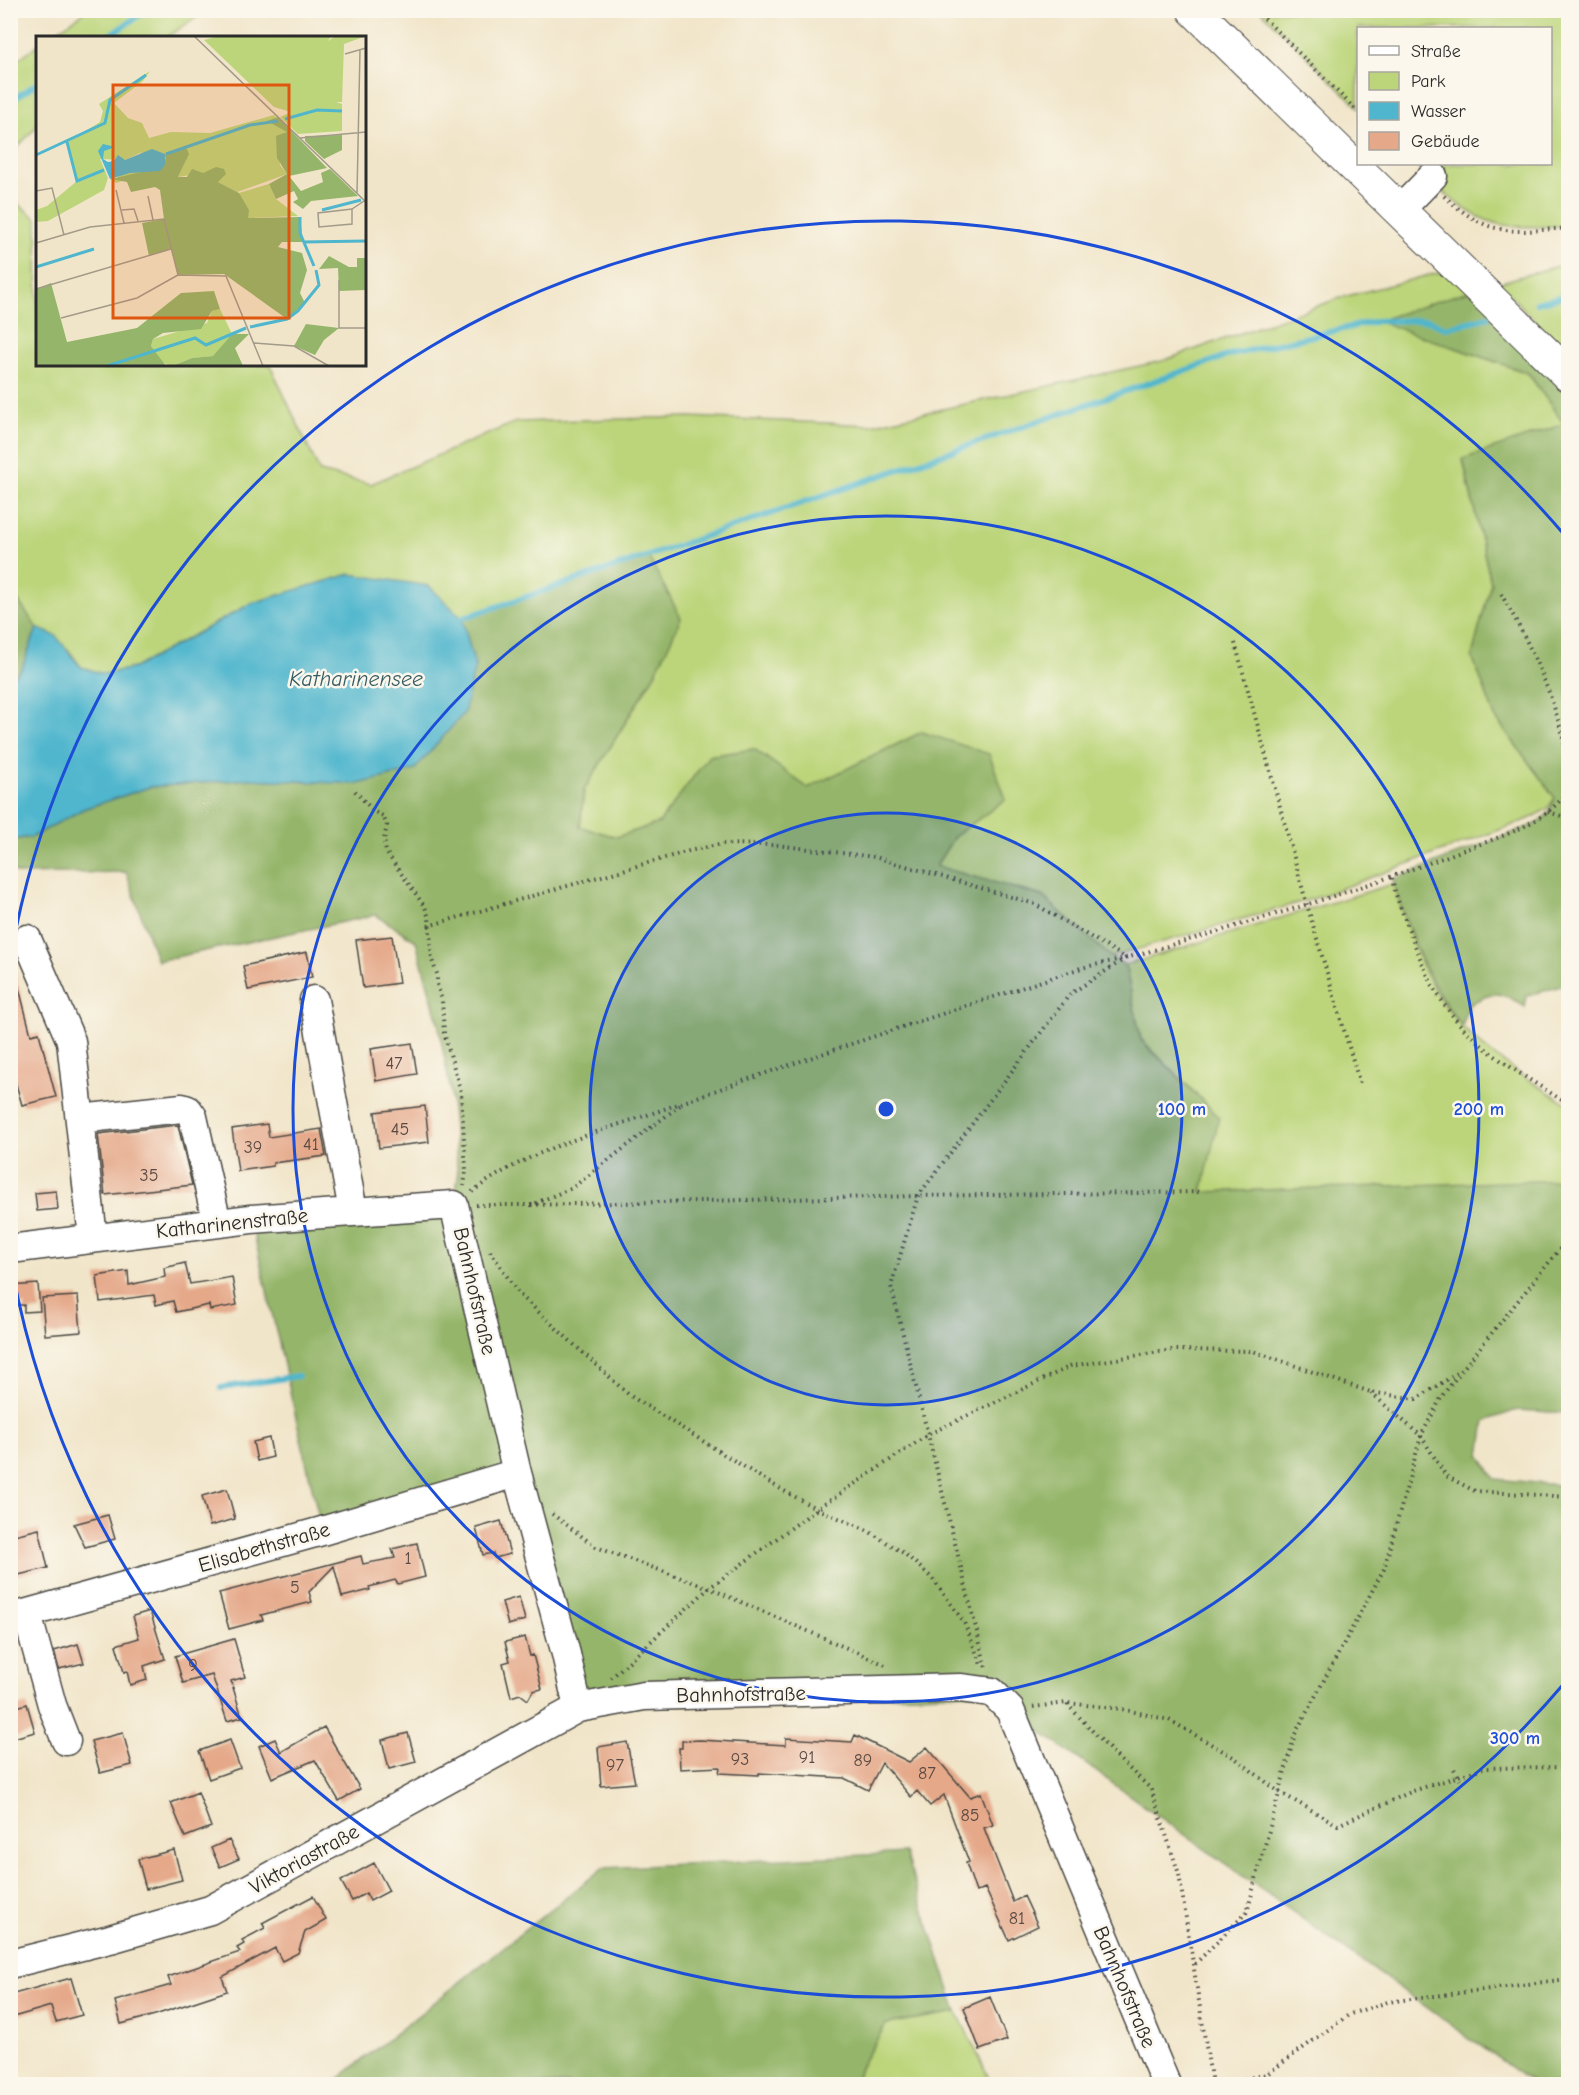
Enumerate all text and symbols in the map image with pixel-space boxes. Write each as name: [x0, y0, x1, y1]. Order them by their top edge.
legend: [1357, 27, 1552, 165]
inset map: [36, 36, 366, 366]
text: Straße: [1411, 41, 1461, 62]
text: Park: [1411, 71, 1446, 92]
text: Wasser: [1411, 101, 1467, 122]
text: Gebäude: [1411, 131, 1480, 152]
water label: Katharinensee: [289, 666, 423, 692]
house number: 47: [385, 1053, 403, 1074]
centre of rings: [876, 1099, 896, 1119]
text: 100 m: [1158, 1099, 1206, 1120]
text: 200 m: [1454, 1099, 1504, 1120]
house number: 45: [391, 1119, 409, 1140]
house number: 41: [303, 1134, 319, 1155]
house number: 39: [244, 1137, 262, 1158]
house number: 35: [140, 1165, 158, 1186]
street label: Katharinenstraße: [155, 1203, 309, 1243]
street label: Bahnhofstraße: [449, 1225, 501, 1357]
street label: Elisabethstraße: [195, 1517, 333, 1577]
house number: 1: [404, 1548, 412, 1569]
house number: 5: [290, 1577, 300, 1598]
house number: 9: [188, 1655, 198, 1676]
street label: Bahnhofstraße: [676, 1681, 806, 1707]
text: 300 m: [1490, 1728, 1540, 1749]
house number: 91: [799, 1747, 815, 1768]
house number: 93: [731, 1749, 749, 1770]
house number: 89: [854, 1750, 872, 1771]
house number: 97: [606, 1755, 625, 1776]
house number: 87: [918, 1763, 936, 1784]
house number: 85: [960, 1805, 980, 1826]
street label: Viktoriastraße: [245, 1819, 363, 1899]
house number: 81: [1009, 1908, 1025, 1929]
street label: Bahnhofstraße: [1089, 1922, 1161, 2052]

